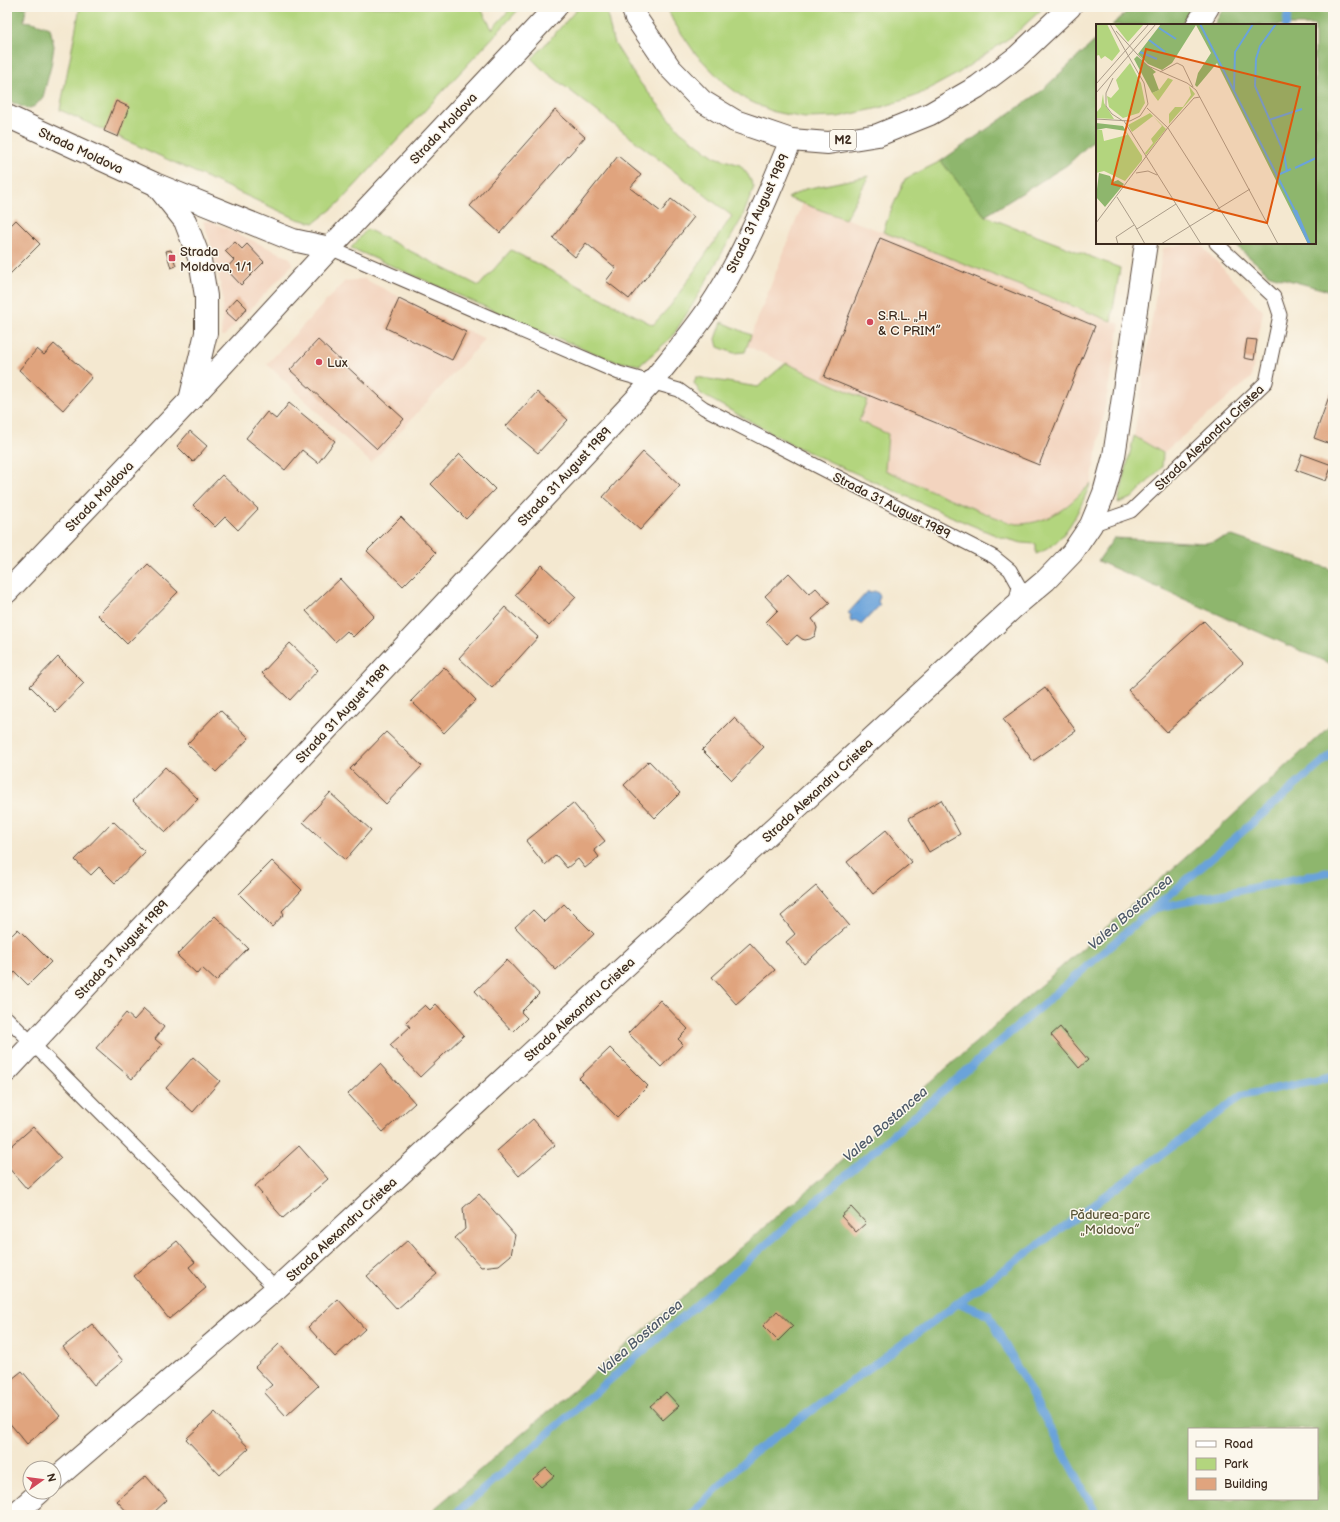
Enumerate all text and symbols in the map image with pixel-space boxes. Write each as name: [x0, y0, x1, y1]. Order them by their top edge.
inset map: [1096, 24, 1316, 244]
street label: Strada Moldova: [407, 90, 481, 168]
street label: Strada Moldova: [36, 124, 125, 178]
road number: M2: [830, 130, 856, 150]
street label: Strada 31 August 1989: [723, 151, 793, 276]
place label: Strada Moldova, 1/1: [180, 244, 251, 275]
marker: Strada Moldova, 1/1: [167, 253, 177, 263]
place label: S.R.L. „H & C PRIM”: [878, 308, 941, 339]
marker: S.R.L. „H & C PRIM”: [865, 317, 875, 327]
place label: Lux: [327, 355, 348, 371]
marker: Lux: [314, 357, 324, 367]
street label: Strada Alexandru Cristea: [1152, 381, 1268, 494]
street label: Strada 31 August 1989: [515, 424, 615, 530]
street label: Strada Moldova: [62, 458, 137, 535]
street label: Strada 31 August 1989: [830, 469, 953, 543]
street label: Strada 31 August 1989: [293, 661, 393, 767]
street label: Strada Alexandru Cristea: [759, 735, 876, 846]
water label: Valea Bostancea: [1084, 871, 1176, 954]
street label: Strada 31 August 1989: [72, 897, 172, 1003]
street label: Strada Alexandru Cristea: [521, 954, 638, 1065]
water label: Valea Bostancea: [839, 1083, 931, 1166]
street label: Strada Alexandru Cristea: [283, 1174, 400, 1285]
park label: Pădurea-parc „Moldova”: [1070, 1207, 1150, 1238]
water label: Valea Bostancea: [594, 1296, 686, 1379]
legend: [1188, 1428, 1318, 1500]
text: Road: [1224, 1437, 1253, 1452]
text: Park: [1224, 1457, 1248, 1472]
north arrow: [22, 1460, 62, 1500]
text: N: [44, 1472, 59, 1483]
text: Building: [1224, 1477, 1268, 1492]

